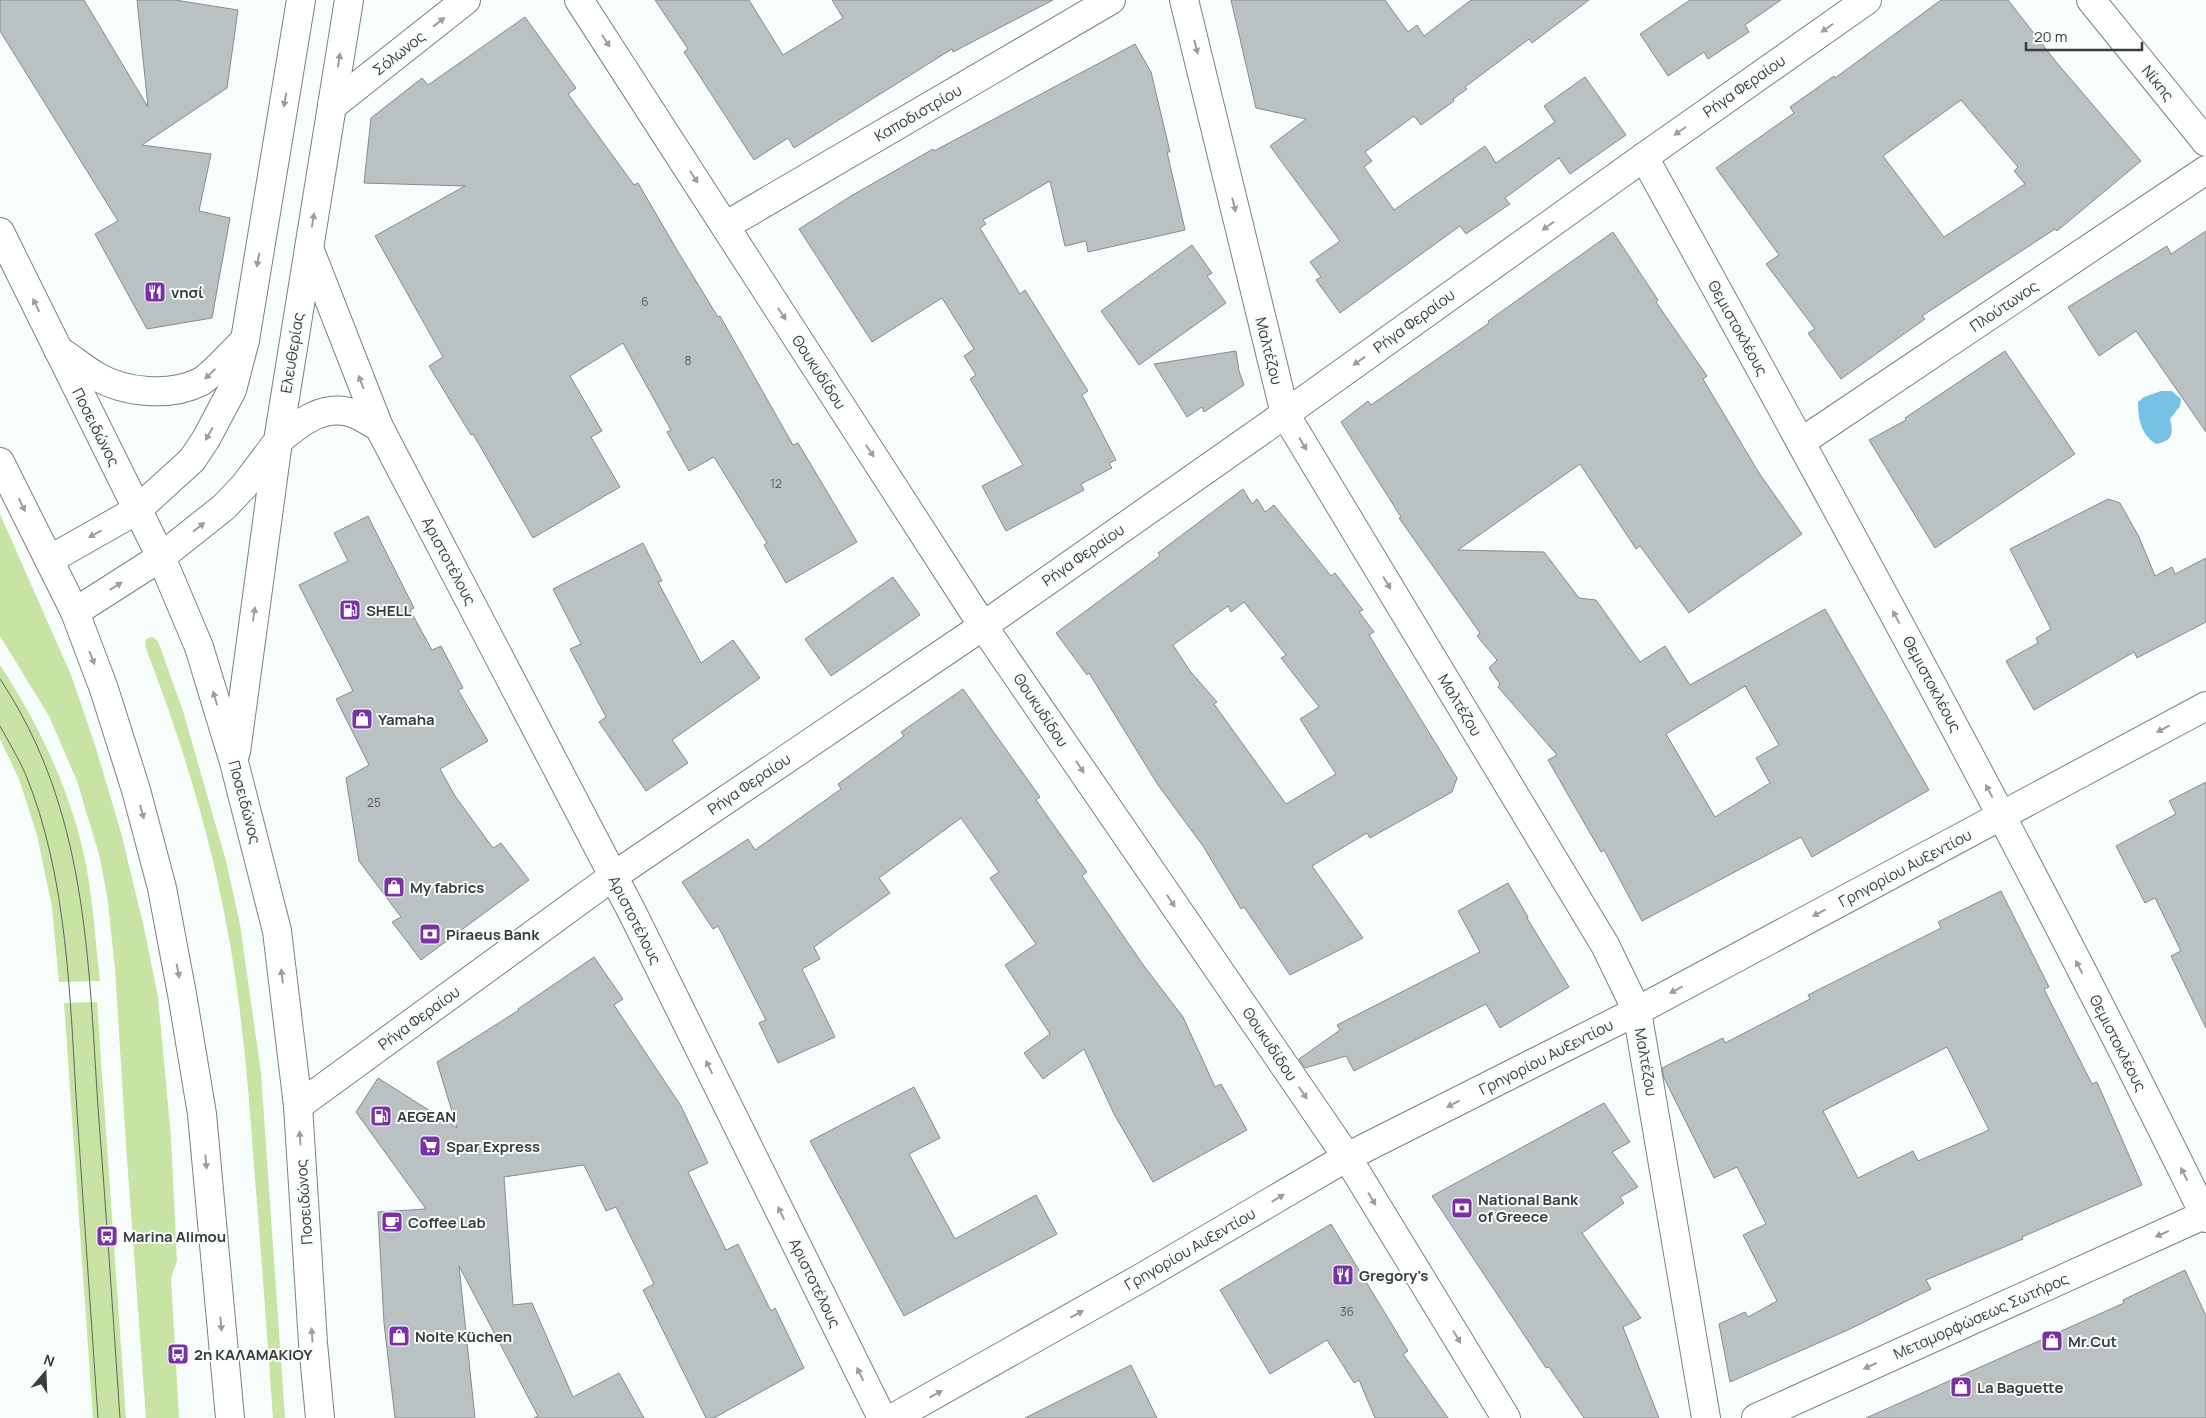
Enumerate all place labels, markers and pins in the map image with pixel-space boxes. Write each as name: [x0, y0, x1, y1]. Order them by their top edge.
restaurant icon: νησί: [143, 280, 167, 304]
place label: νησί: [171, 282, 204, 303]
fuel station icon: SHELL: [338, 598, 362, 622]
place label: SHELL: [366, 600, 411, 621]
shop icon: Yamaha: [350, 707, 374, 731]
place label: Yamaha: [378, 709, 435, 730]
shop icon: My fabrics: [382, 875, 406, 899]
place label: My fabrics: [410, 877, 485, 898]
bank icon: Piraeus Bank: [418, 922, 442, 946]
place label: Piraeus Bank: [446, 924, 540, 945]
fuel station icon: AEGEAN: [369, 1104, 393, 1128]
place label: AEGEAN: [397, 1106, 456, 1127]
supermarket icon: Spar Express: [418, 1134, 442, 1158]
place label: Spar Express: [446, 1136, 540, 1157]
place label: National Bank of Greece: [1478, 1189, 1579, 1227]
bank icon: National Bank of Greece: [1450, 1196, 1474, 1220]
cafe icon: Coffee Lab: [380, 1210, 404, 1234]
place label: Coffee Lab: [408, 1212, 486, 1233]
bus stop icon: Marina Alimou: [95, 1224, 119, 1248]
place label: Marina Alimou: [123, 1226, 226, 1247]
restaurant icon: Gregory's: [1331, 1263, 1355, 1287]
place label: Gregory's: [1359, 1265, 1428, 1286]
shop icon: Nolte Küchen: [387, 1324, 411, 1348]
place label: Nolte Küchen: [415, 1326, 512, 1347]
shop icon: Mr.Cut: [2040, 1329, 2064, 1353]
place label: Mr.Cut: [2068, 1331, 2117, 1352]
bus stop icon: 2η ΚΑΛΑΜΑΚΙΟΥ: [166, 1342, 190, 1366]
place label: 2η ΚΑΛΑΜΑΚΙΟΥ: [194, 1344, 313, 1365]
shop icon: La Baguette: [1949, 1375, 1973, 1399]
place label: La Baguette: [1977, 1377, 2064, 1398]

